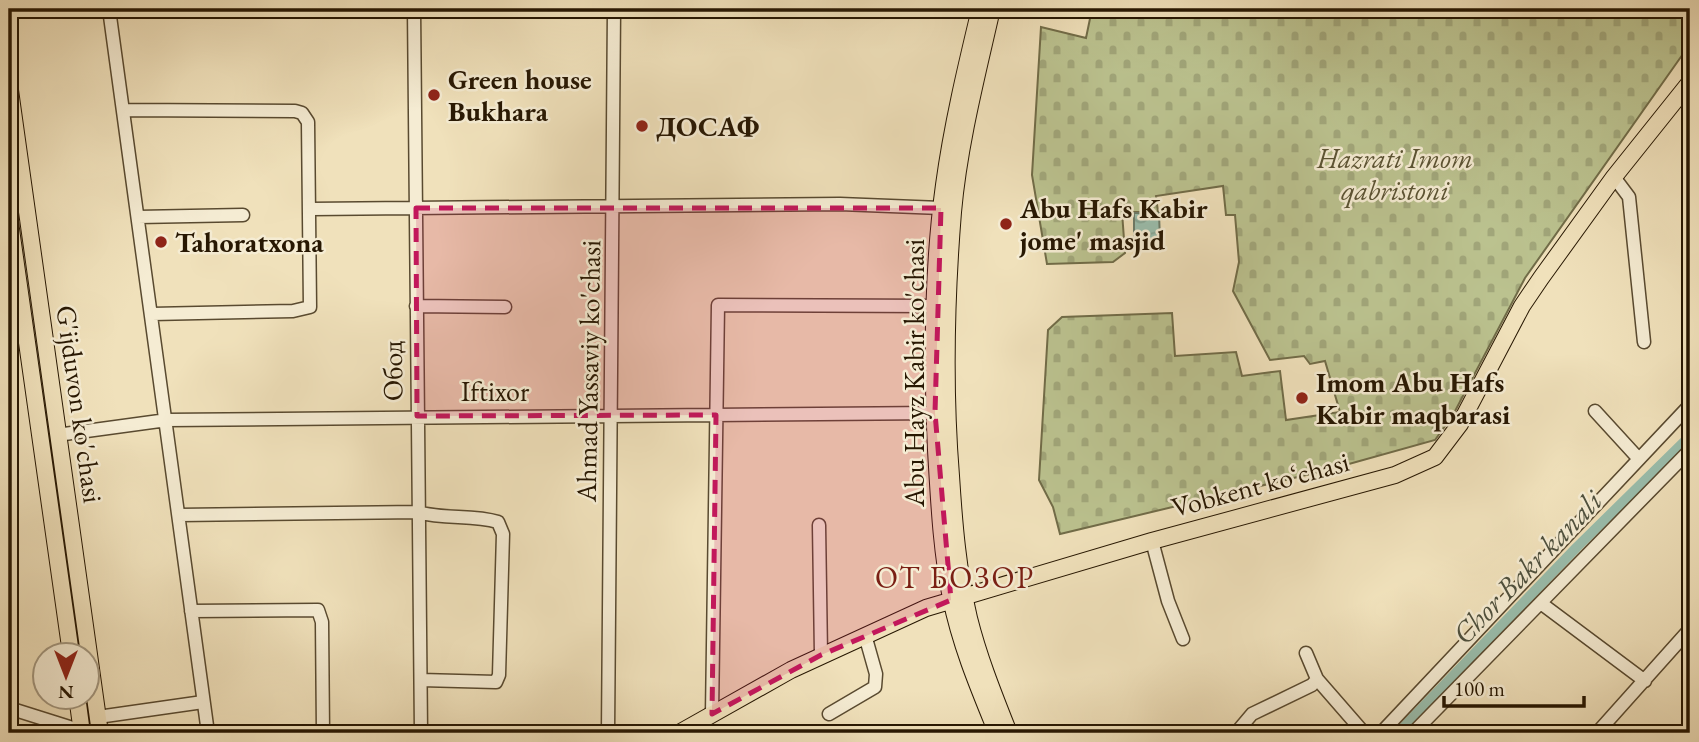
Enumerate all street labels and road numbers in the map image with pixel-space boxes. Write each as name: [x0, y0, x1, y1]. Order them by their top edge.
street label: Ahmad Yassaviy ko'chasi: [568, 239, 608, 503]
street label: Abu Hayz Kabir ko'chasi: [896, 239, 932, 508]
street label: G'ijduvon ko'chasi: [48, 303, 112, 505]
street label: Обод: [373, 340, 411, 402]
street label: Iftixor: [461, 373, 530, 409]
street label: Vobkent koʻchasi: [1167, 443, 1353, 525]

